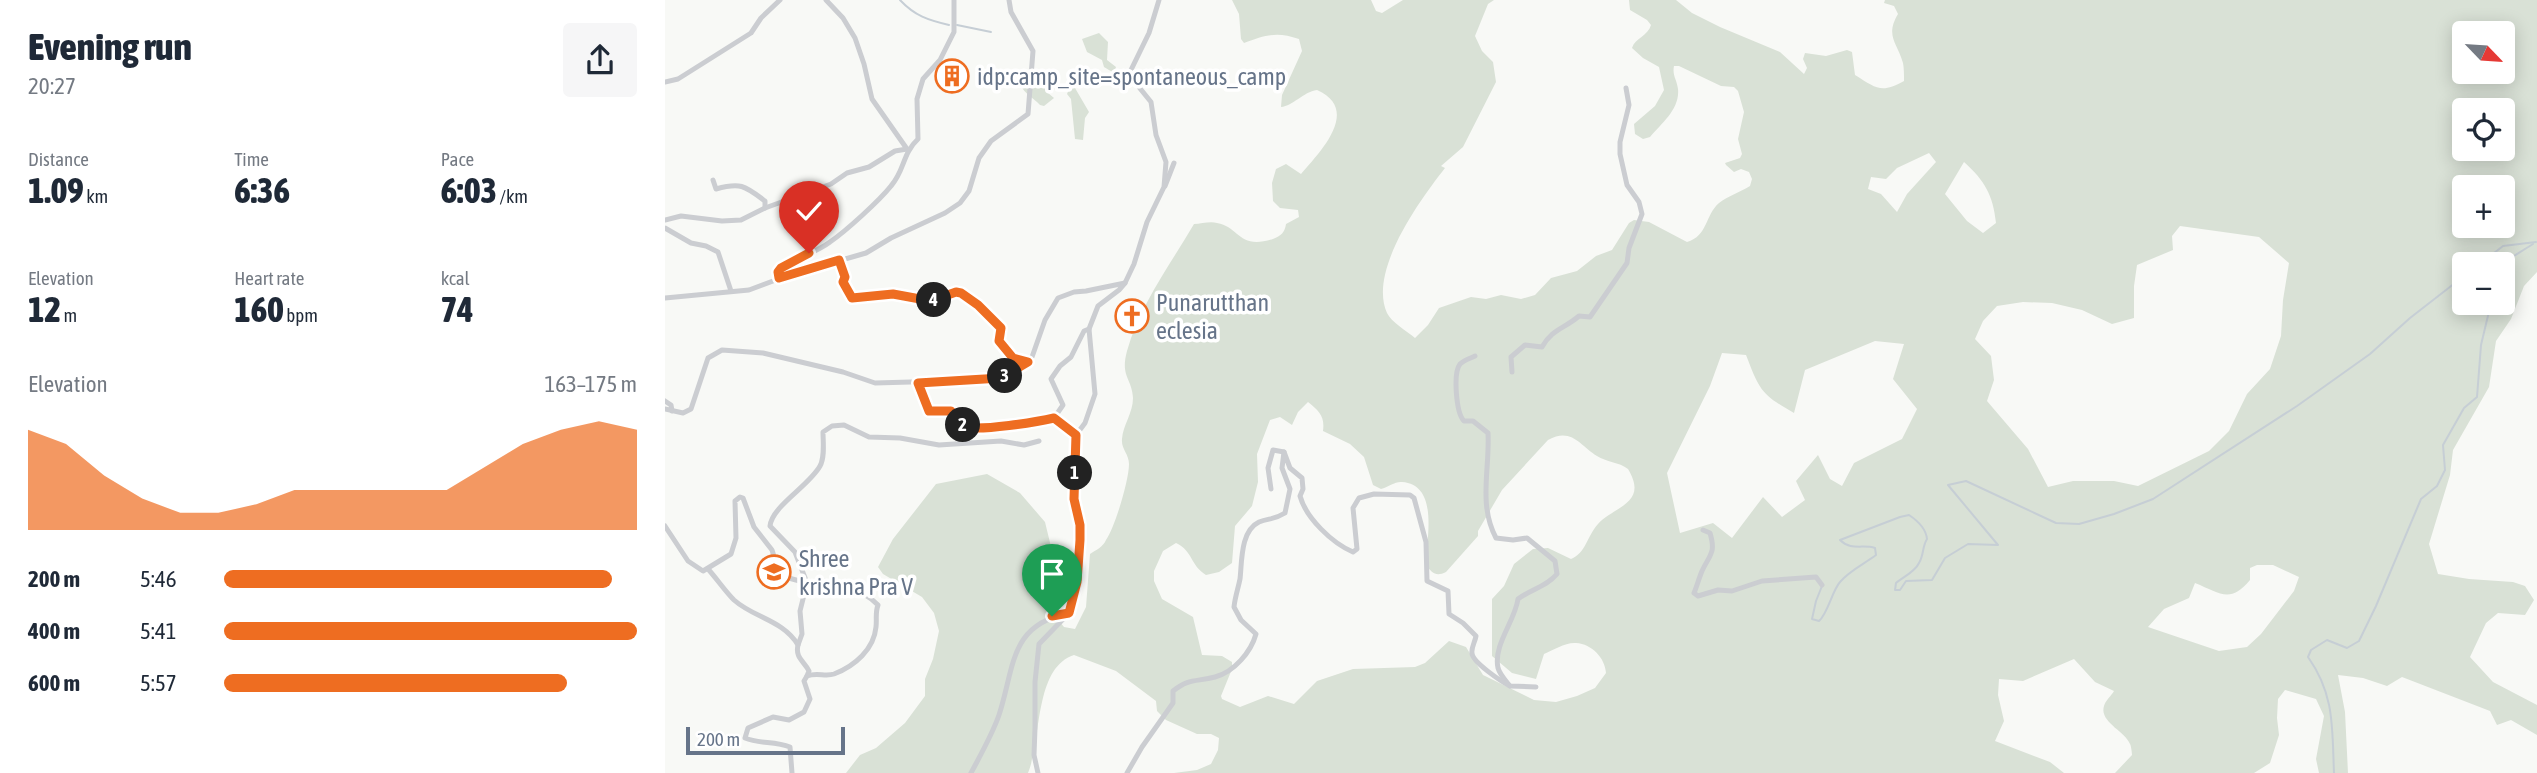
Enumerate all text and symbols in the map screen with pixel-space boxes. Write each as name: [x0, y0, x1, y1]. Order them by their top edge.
north arrow: [2452, 21, 2515, 84]
map controls: [2452, 21, 2515, 315]
button: share: [563, 23, 637, 97]
text: Evening run: [28, 25, 192, 68]
building icon: idp:camp_site=spontaneous_camp: [933, 57, 971, 95]
place label: idp:camp_site=spontaneous_camp: [977, 63, 1286, 90]
text: 20:27: [28, 73, 76, 99]
button: locate: [2452, 98, 2515, 161]
text: Distance: [28, 148, 89, 170]
text: Time: [234, 148, 269, 170]
text: Pace: [441, 148, 474, 170]
text: 1.09: [28, 170, 84, 210]
text: 6:36: [234, 170, 290, 210]
text: 6:03: [441, 170, 497, 210]
button: +: [2452, 175, 2515, 238]
pin: [779, 181, 839, 253]
text: km: [84, 185, 108, 207]
text: /km: [497, 185, 528, 207]
icon: check: [790, 192, 828, 230]
button: −: [2452, 252, 2515, 315]
text: Elevation: [28, 267, 94, 289]
text: Heart rate: [234, 267, 304, 289]
text: kcal: [441, 267, 470, 289]
pin: 4: [917, 282, 951, 318]
text: 4: [929, 288, 938, 310]
text: 12: [28, 289, 61, 329]
text: 160: [234, 289, 284, 329]
text: 74: [441, 289, 474, 329]
place label: Punarutthan eclesia: [1156, 289, 1269, 344]
church icon: Punarutthan eclesia: [1113, 297, 1151, 335]
text: m: [61, 304, 77, 326]
text: bpm: [284, 304, 318, 326]
pin: 3: [987, 358, 1023, 394]
text: 3: [1000, 364, 1009, 386]
text: Elevation: [28, 371, 108, 397]
text: 163–175 m: [544, 371, 637, 397]
pin: 2: [945, 408, 981, 442]
text: 2: [958, 413, 967, 435]
pin: 1: [1057, 456, 1093, 490]
text: 1: [1070, 461, 1079, 483]
pin: [1022, 544, 1082, 616]
place label: Shree krishna Pra V: [799, 545, 913, 600]
school or university icon: Shree krishna Pra V: [755, 553, 793, 591]
icon: arrive: [1033, 555, 1071, 593]
text: 200 m: [28, 566, 80, 592]
text: 5:46: [140, 566, 177, 592]
text: 400 m: [28, 618, 80, 644]
text: 5:41: [140, 618, 177, 644]
text: 600 m: [28, 670, 80, 696]
text: 5:57: [140, 670, 177, 696]
scale bar: [686, 724, 845, 756]
text: 200 m: [697, 728, 740, 750]

